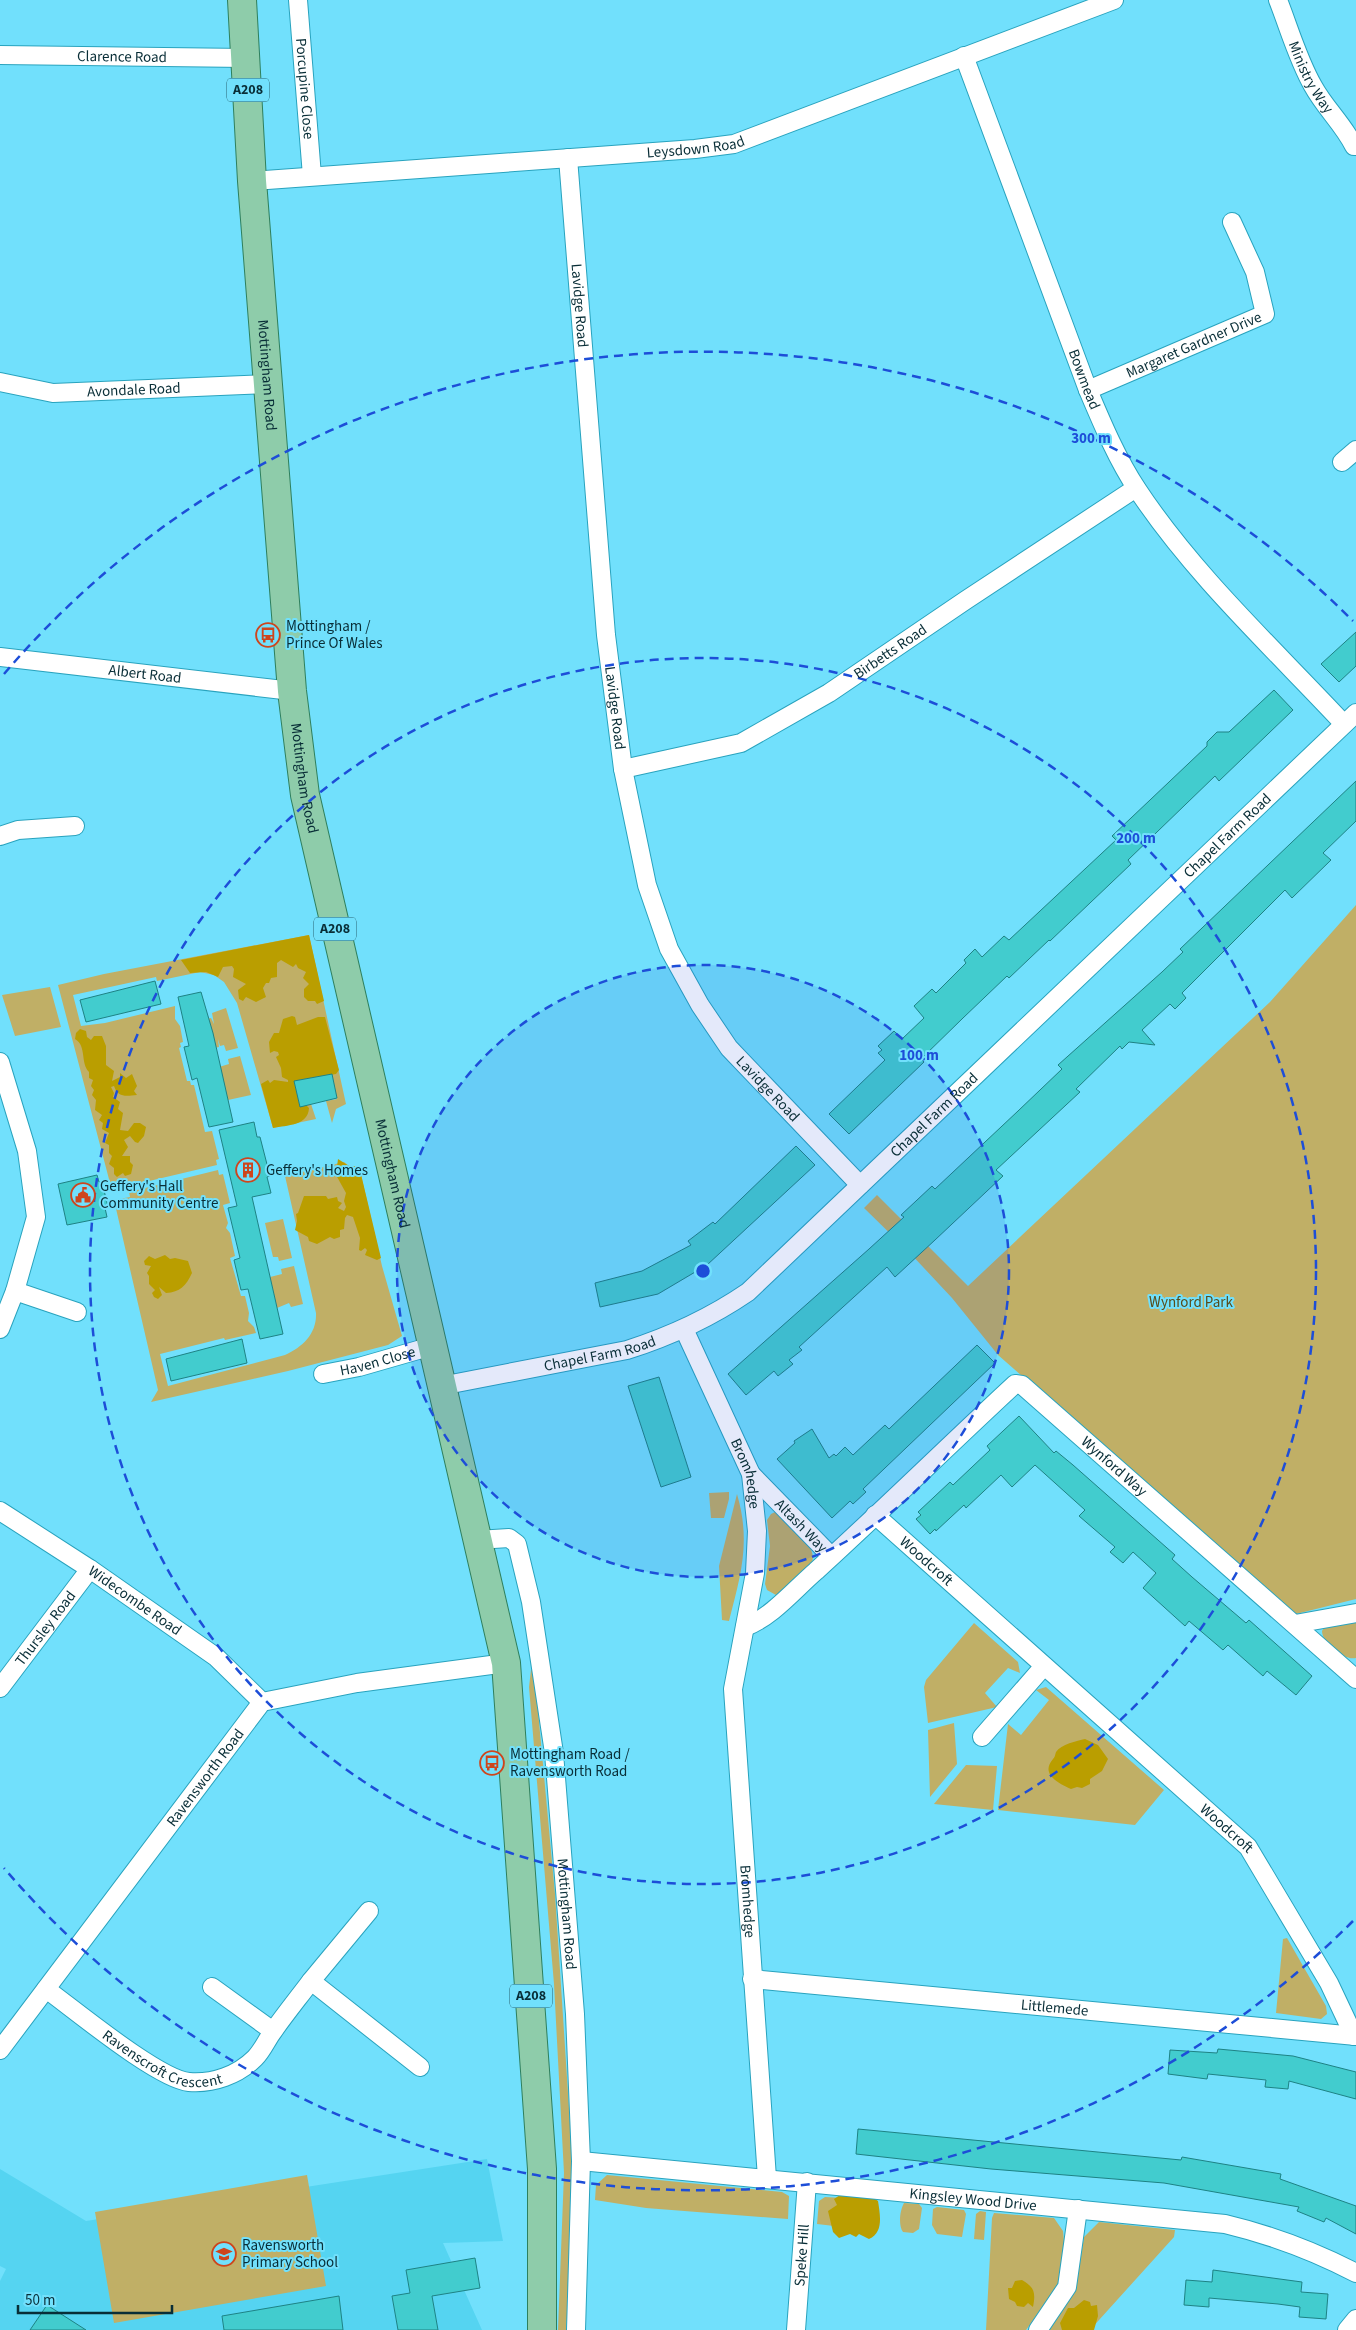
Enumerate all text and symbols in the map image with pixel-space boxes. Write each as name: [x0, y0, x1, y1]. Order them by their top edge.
street label: Porcupine Close: [291, 37, 320, 140]
street label: Ministry Way: [1283, 38, 1339, 118]
street label: Clarence Road: [77, 45, 167, 68]
road number: A208: [227, 78, 269, 102]
street label: Leysdown Road: [646, 130, 748, 163]
street label: Lavidge Road: [566, 263, 594, 348]
street label: Margaret Gardner Drive: [1123, 306, 1265, 383]
street label: Mottingham Road: [252, 319, 282, 432]
street label: Bowmead: [1063, 346, 1106, 413]
street label: Avondale Road: [87, 377, 181, 402]
text: 300 m: [1071, 428, 1111, 449]
place label: Mottingham / Prince Of Wales: [286, 616, 383, 654]
street label: Birbetts Road: [849, 619, 931, 684]
bus stop icon: Mottingham / Prince Of Wales: [255, 622, 281, 648]
street label: Albert Road: [107, 659, 183, 689]
street label: Lavidge Road: [600, 665, 631, 751]
street label: Mottingham Road: [286, 722, 324, 835]
street label: Chapel Farm Road: [1179, 789, 1276, 883]
text: 200 m: [1116, 828, 1156, 849]
road number: A208: [314, 918, 356, 941]
text: 100 m: [899, 1045, 939, 1066]
street label: Lavidge Road: [731, 1051, 805, 1126]
street label: Chapel Farm Road: [885, 1068, 983, 1162]
street label: Mottingham Road: [370, 1117, 415, 1230]
building icon: Geffery's Homes: [235, 1157, 261, 1183]
place label: Geffery's Homes: [266, 1160, 368, 1181]
place label: Geffery's Hall Community Centre: [100, 1176, 218, 1214]
public building icon: Geffery's Hall Community Centre: [70, 1182, 96, 1208]
centre of rings: [694, 1262, 712, 1280]
park label: Wynford Park: [1149, 1292, 1233, 1313]
street label: Chapel Farm Road: [542, 1330, 659, 1376]
street label: Haven Close: [338, 1341, 418, 1381]
street label: Wynford Way: [1077, 1431, 1152, 1501]
street label: Bromhedge: [725, 1435, 765, 1510]
street label: Altash Way: [770, 1494, 833, 1557]
street label: Woodcroft: [895, 1531, 958, 1590]
street label: Widecombe Road: [84, 1561, 186, 1640]
street label: Thursley Road: [10, 1586, 81, 1670]
street label: Ravensworth Road: [161, 1724, 249, 1831]
place label: Mottingham Road / Ravensworth Road: [510, 1744, 630, 1782]
bus stop icon: Mottingham Road / Ravensworth Road: [479, 1750, 505, 1776]
street label: Woodcroft: [1195, 1799, 1258, 1858]
street label: Mottingham Road: [552, 1858, 582, 1970]
street label: Bromhedge: [735, 1864, 761, 1939]
road number: A208: [510, 1984, 552, 2008]
street label: Littlemede: [1020, 1994, 1089, 2021]
street label: Ravenscroft Crescent: [98, 2025, 225, 2093]
street label: Kingsley Wood Drive: [908, 2183, 1038, 2216]
street label: Speke Hill: [789, 2223, 814, 2287]
place label: Ravensworth Primary School: [242, 2235, 338, 2273]
school or university icon: Ravensworth Primary School: [211, 2241, 237, 2267]
scale bar: [18, 2282, 171, 2314]
text: 50 m: [25, 2290, 55, 2311]

